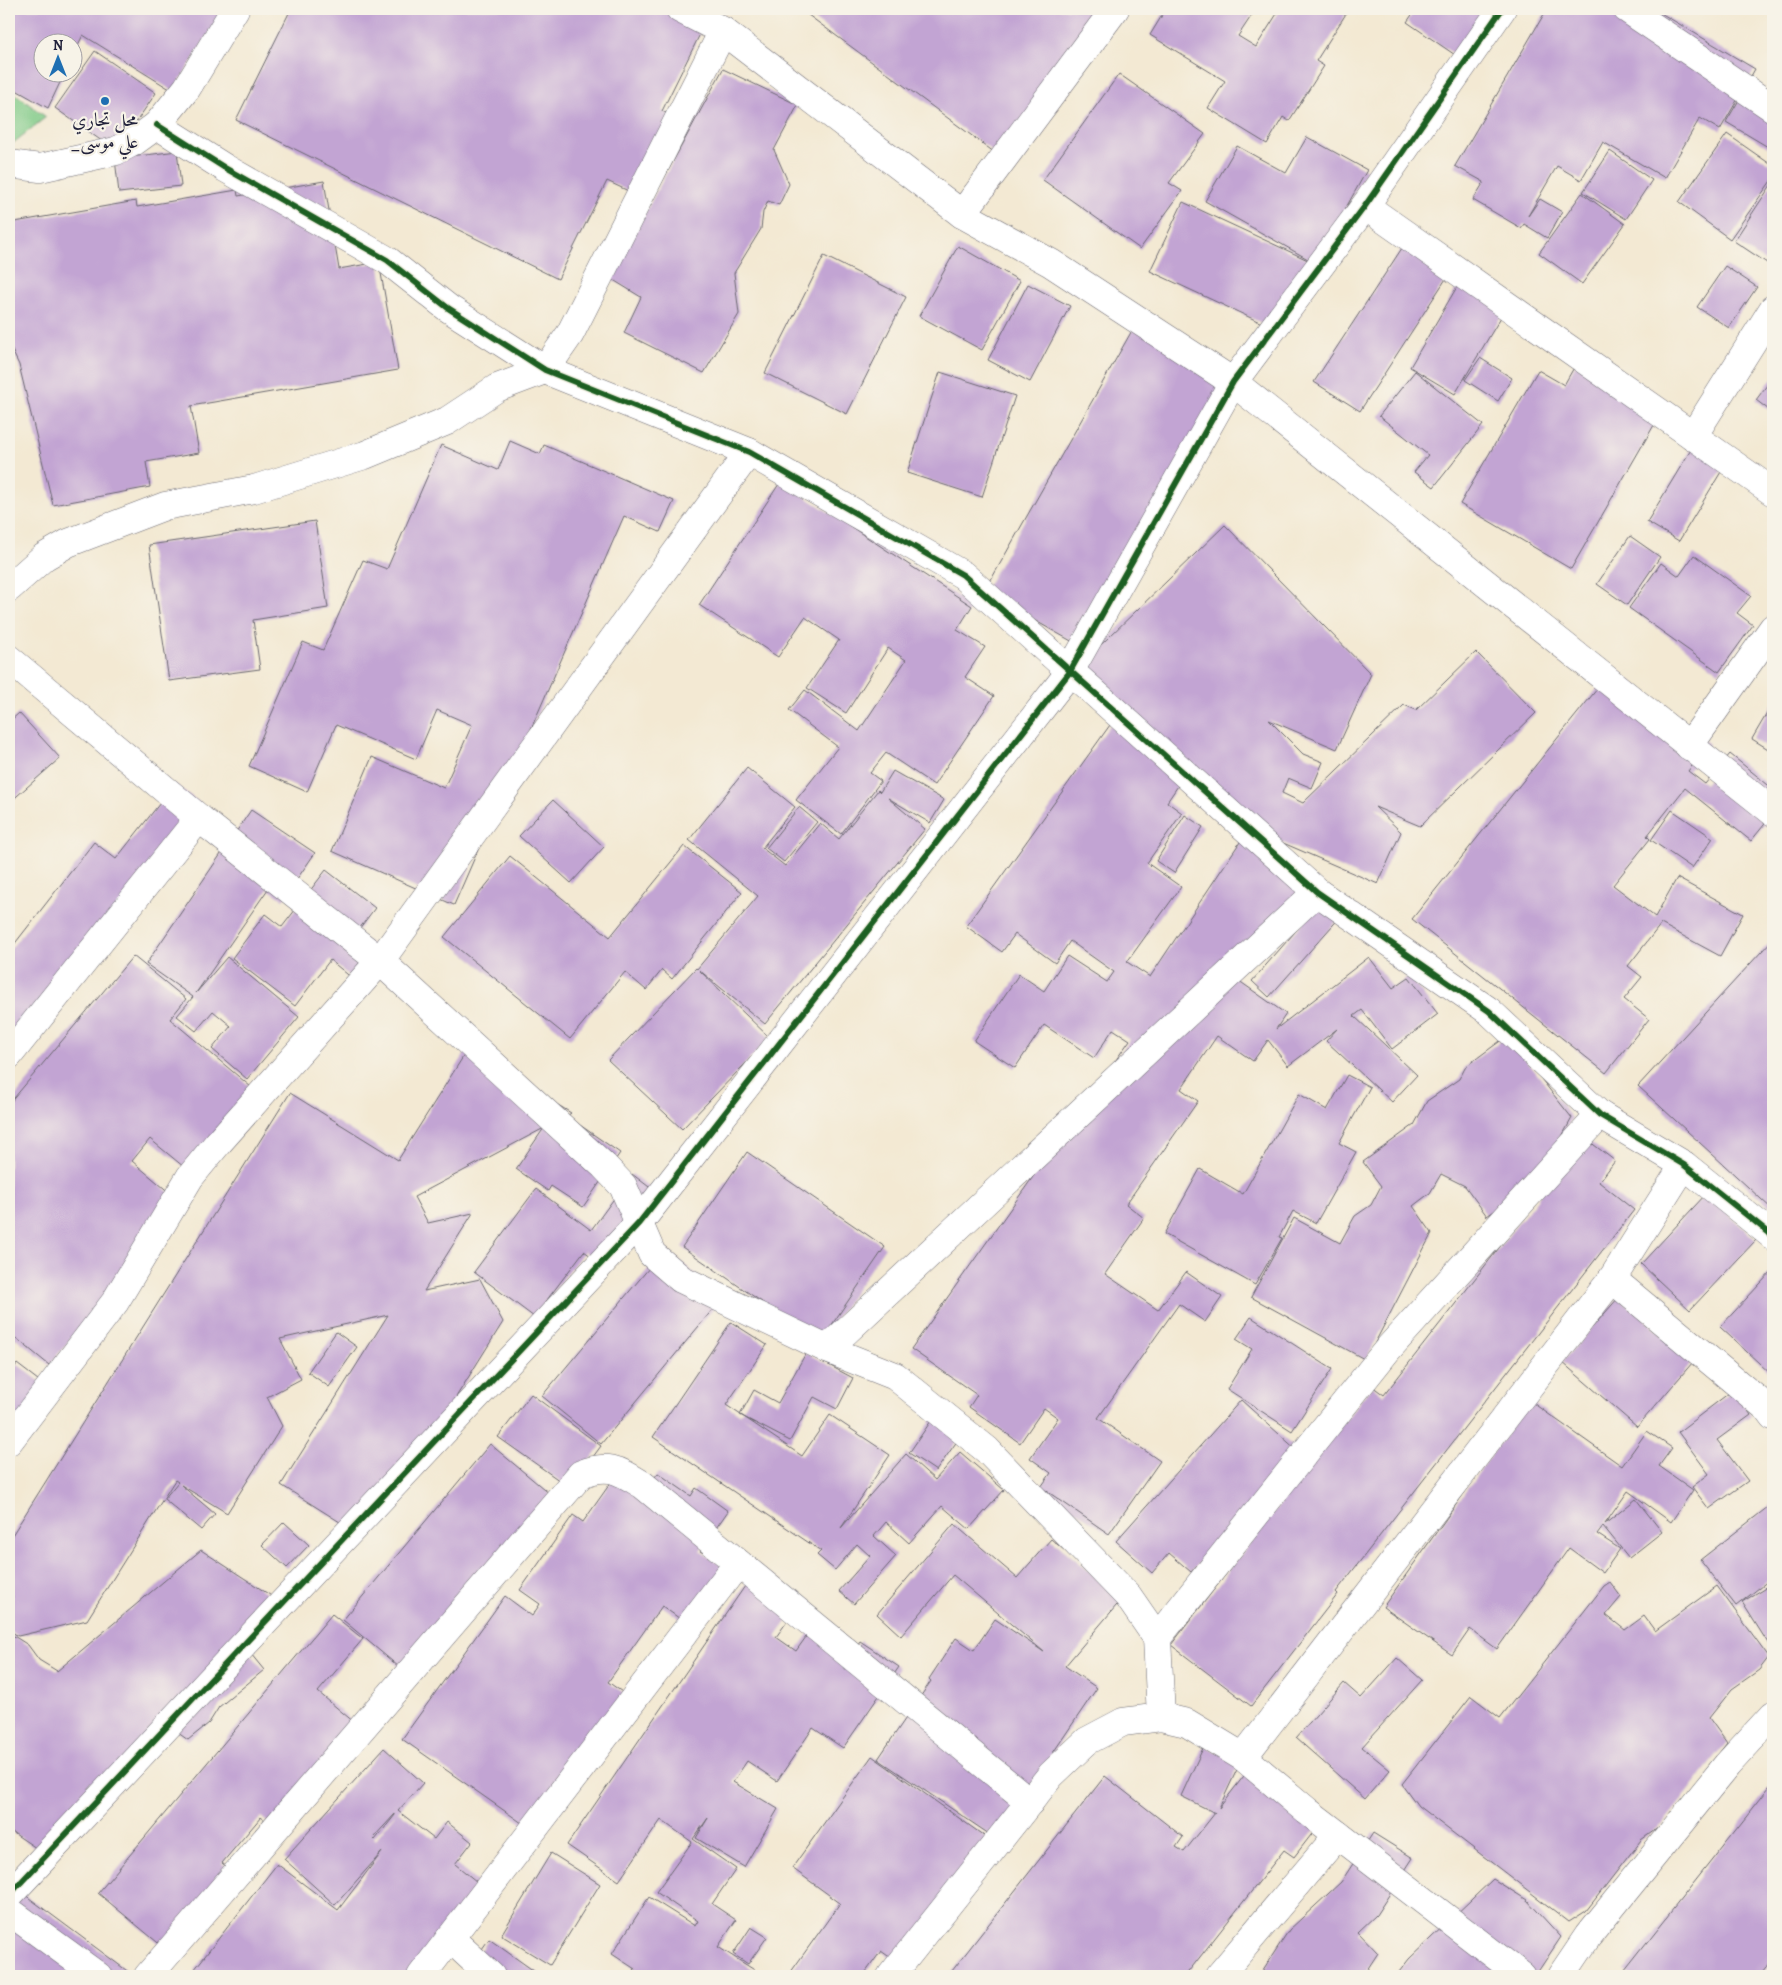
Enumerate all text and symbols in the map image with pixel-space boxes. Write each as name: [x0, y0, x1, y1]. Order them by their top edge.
north arrow: [32, 32, 82, 82]
text: N: [53, 36, 63, 55]
marker: محل تجاري _علي موسى: [99, 95, 111, 107]
place label: محل تجاري _علي موسى: [71, 107, 139, 160]

